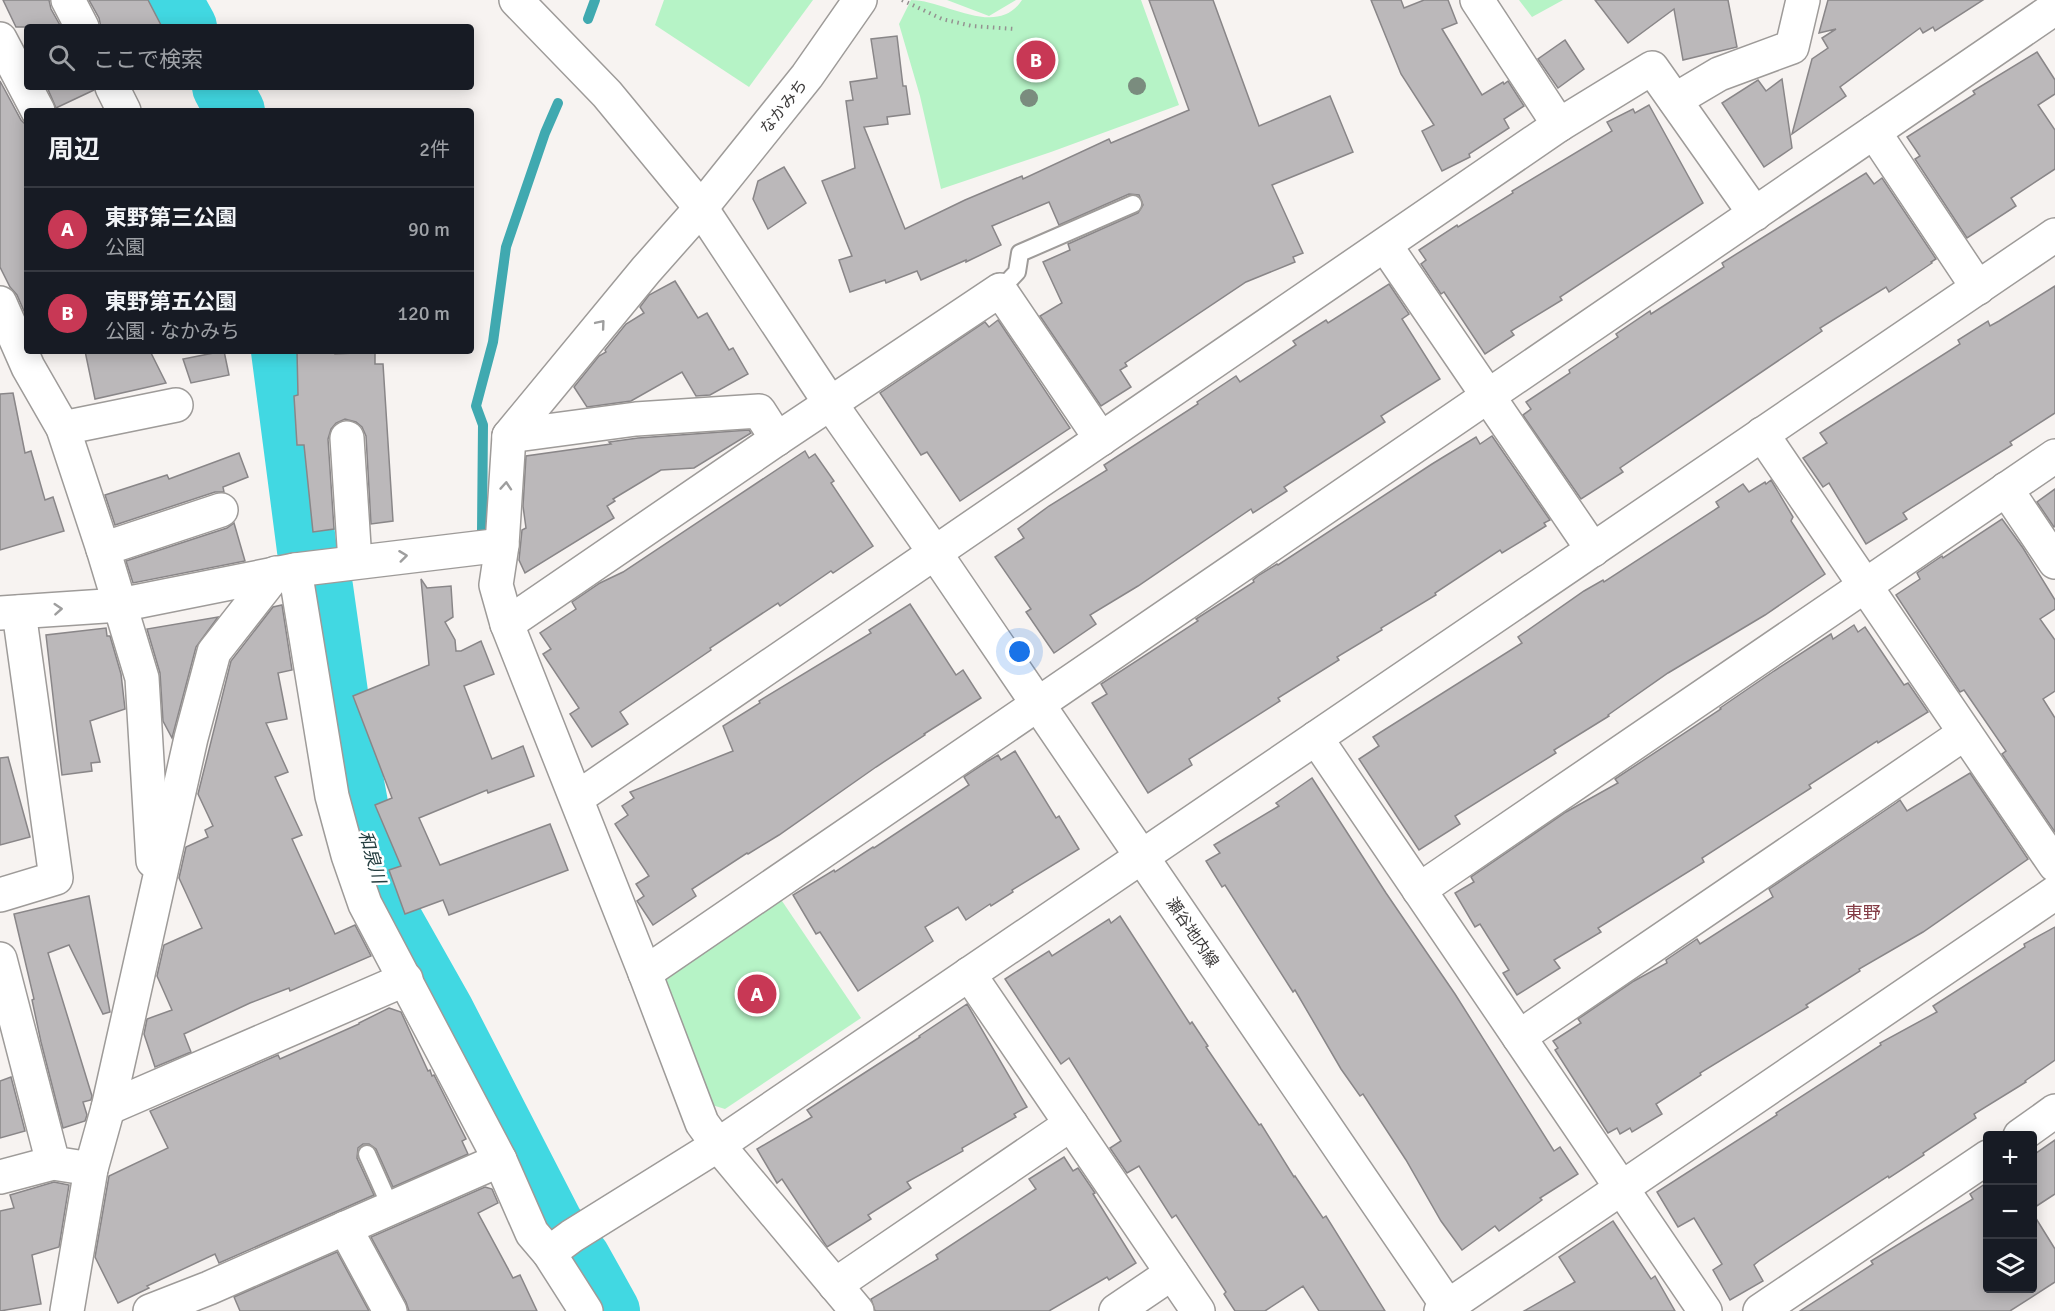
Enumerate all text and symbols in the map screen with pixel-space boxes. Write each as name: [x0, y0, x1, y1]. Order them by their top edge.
search box: [24, 24, 474, 90]
pin: B: [1016, 38, 1056, 82]
icon: search: [45, 41, 78, 74]
text: ここで検索: [93, 46, 203, 73]
street label: なかみち: [756, 75, 812, 138]
text: 周辺: [48, 134, 100, 166]
text: 2件: [419, 137, 450, 162]
text: 東野第三公園: [105, 204, 237, 231]
text: A: [61, 217, 74, 242]
text: 90 m: [408, 217, 450, 242]
text: 公園: [105, 235, 145, 260]
text: 東野第五公園: [105, 288, 237, 315]
text: B: [61, 301, 74, 326]
text: 120 m: [397, 301, 450, 326]
text: 公園 · なかみち: [105, 319, 240, 344]
one-way arrow: [594, 320, 605, 331]
one-way arrow: [499, 482, 512, 491]
one-way arrow: [398, 551, 408, 563]
one-way arrow: [54, 603, 63, 616]
your location: [1005, 637, 1034, 666]
water label: 和泉川: [354, 828, 391, 888]
street label: 瀬谷地内線: [1162, 894, 1223, 971]
district label: 東野: [1845, 902, 1881, 924]
pin: A: [738, 972, 777, 1016]
map controls: [1983, 1131, 2037, 1293]
button: +: [1983, 1131, 2037, 1185]
button: −: [1983, 1185, 2037, 1239]
button: layers: [1983, 1239, 2037, 1293]

